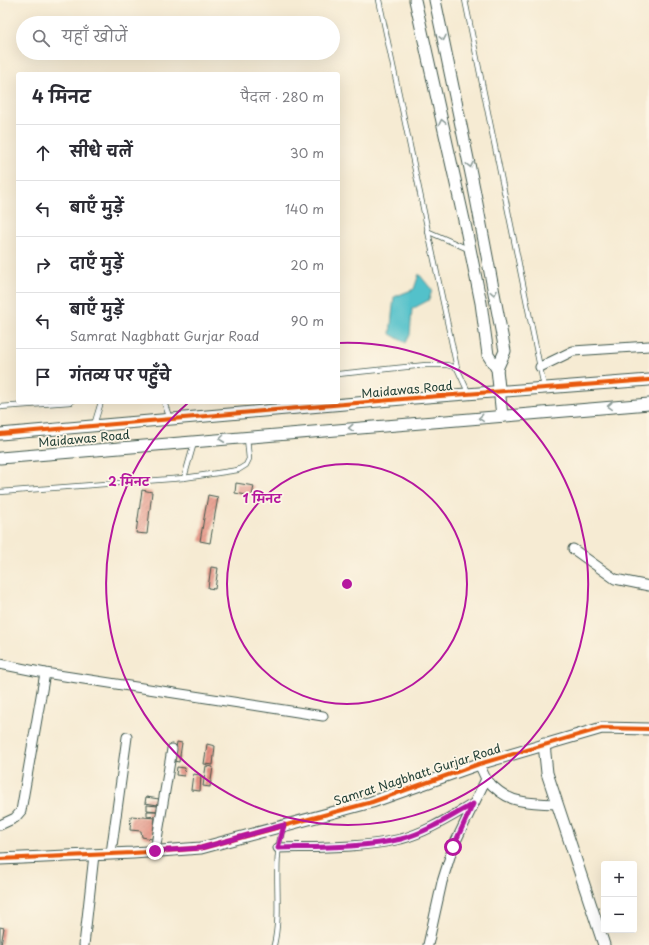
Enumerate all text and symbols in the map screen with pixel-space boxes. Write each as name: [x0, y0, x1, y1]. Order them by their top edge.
search box: [16, 16, 340, 60]
text: यहाँ खोजें: [62, 24, 128, 47]
icon: search: [30, 27, 52, 49]
one-way arrow: [439, 35, 447, 41]
text: 4 मिनट: [32, 83, 90, 109]
text: पैदल · 280 m: [240, 87, 324, 106]
one-way arrow: [439, 119, 447, 125]
text: सीधे चलें: [70, 139, 132, 162]
icon: ahead: [32, 142, 54, 164]
text: 30 m: [290, 143, 324, 162]
one-way arrow: [465, 162, 473, 169]
text: बाएँ मुड़ें: [70, 195, 124, 218]
icon: left: [32, 198, 54, 220]
text: 140 m: [285, 199, 324, 218]
text: दाएँ मुड़ें: [70, 251, 123, 274]
icon: right: [32, 254, 54, 276]
text: 20 m: [290, 255, 324, 274]
one-way arrow: [490, 290, 498, 296]
text: बाएँ मुड़ें: [70, 297, 124, 320]
icon: left: [32, 310, 54, 332]
text: 90 m: [291, 311, 324, 330]
text: Samrat Nagbhatt Gurjar Road: [70, 326, 259, 345]
text: गंतव्य पर पहुँचे: [70, 363, 171, 386]
icon: arrive: [32, 366, 54, 388]
street label: Maidawas Road: [361, 376, 453, 402]
one-way arrow: [607, 401, 613, 410]
one-way arrow: [478, 413, 484, 422]
one-way arrow: [348, 424, 354, 433]
street label: Maidawas Road: [38, 425, 130, 451]
one-way arrow: [218, 434, 225, 443]
text: 2 मिनट: [108, 472, 151, 490]
text: 1 मिनट: [243, 489, 282, 507]
centre of rings: [340, 577, 354, 591]
street label: Samrat Nagbhatt Gurjar Road: [331, 738, 503, 810]
route start: [444, 838, 462, 856]
route end: [146, 842, 164, 860]
map controls: [601, 861, 637, 933]
button: +: [601, 861, 637, 897]
button: −: [601, 897, 637, 933]

